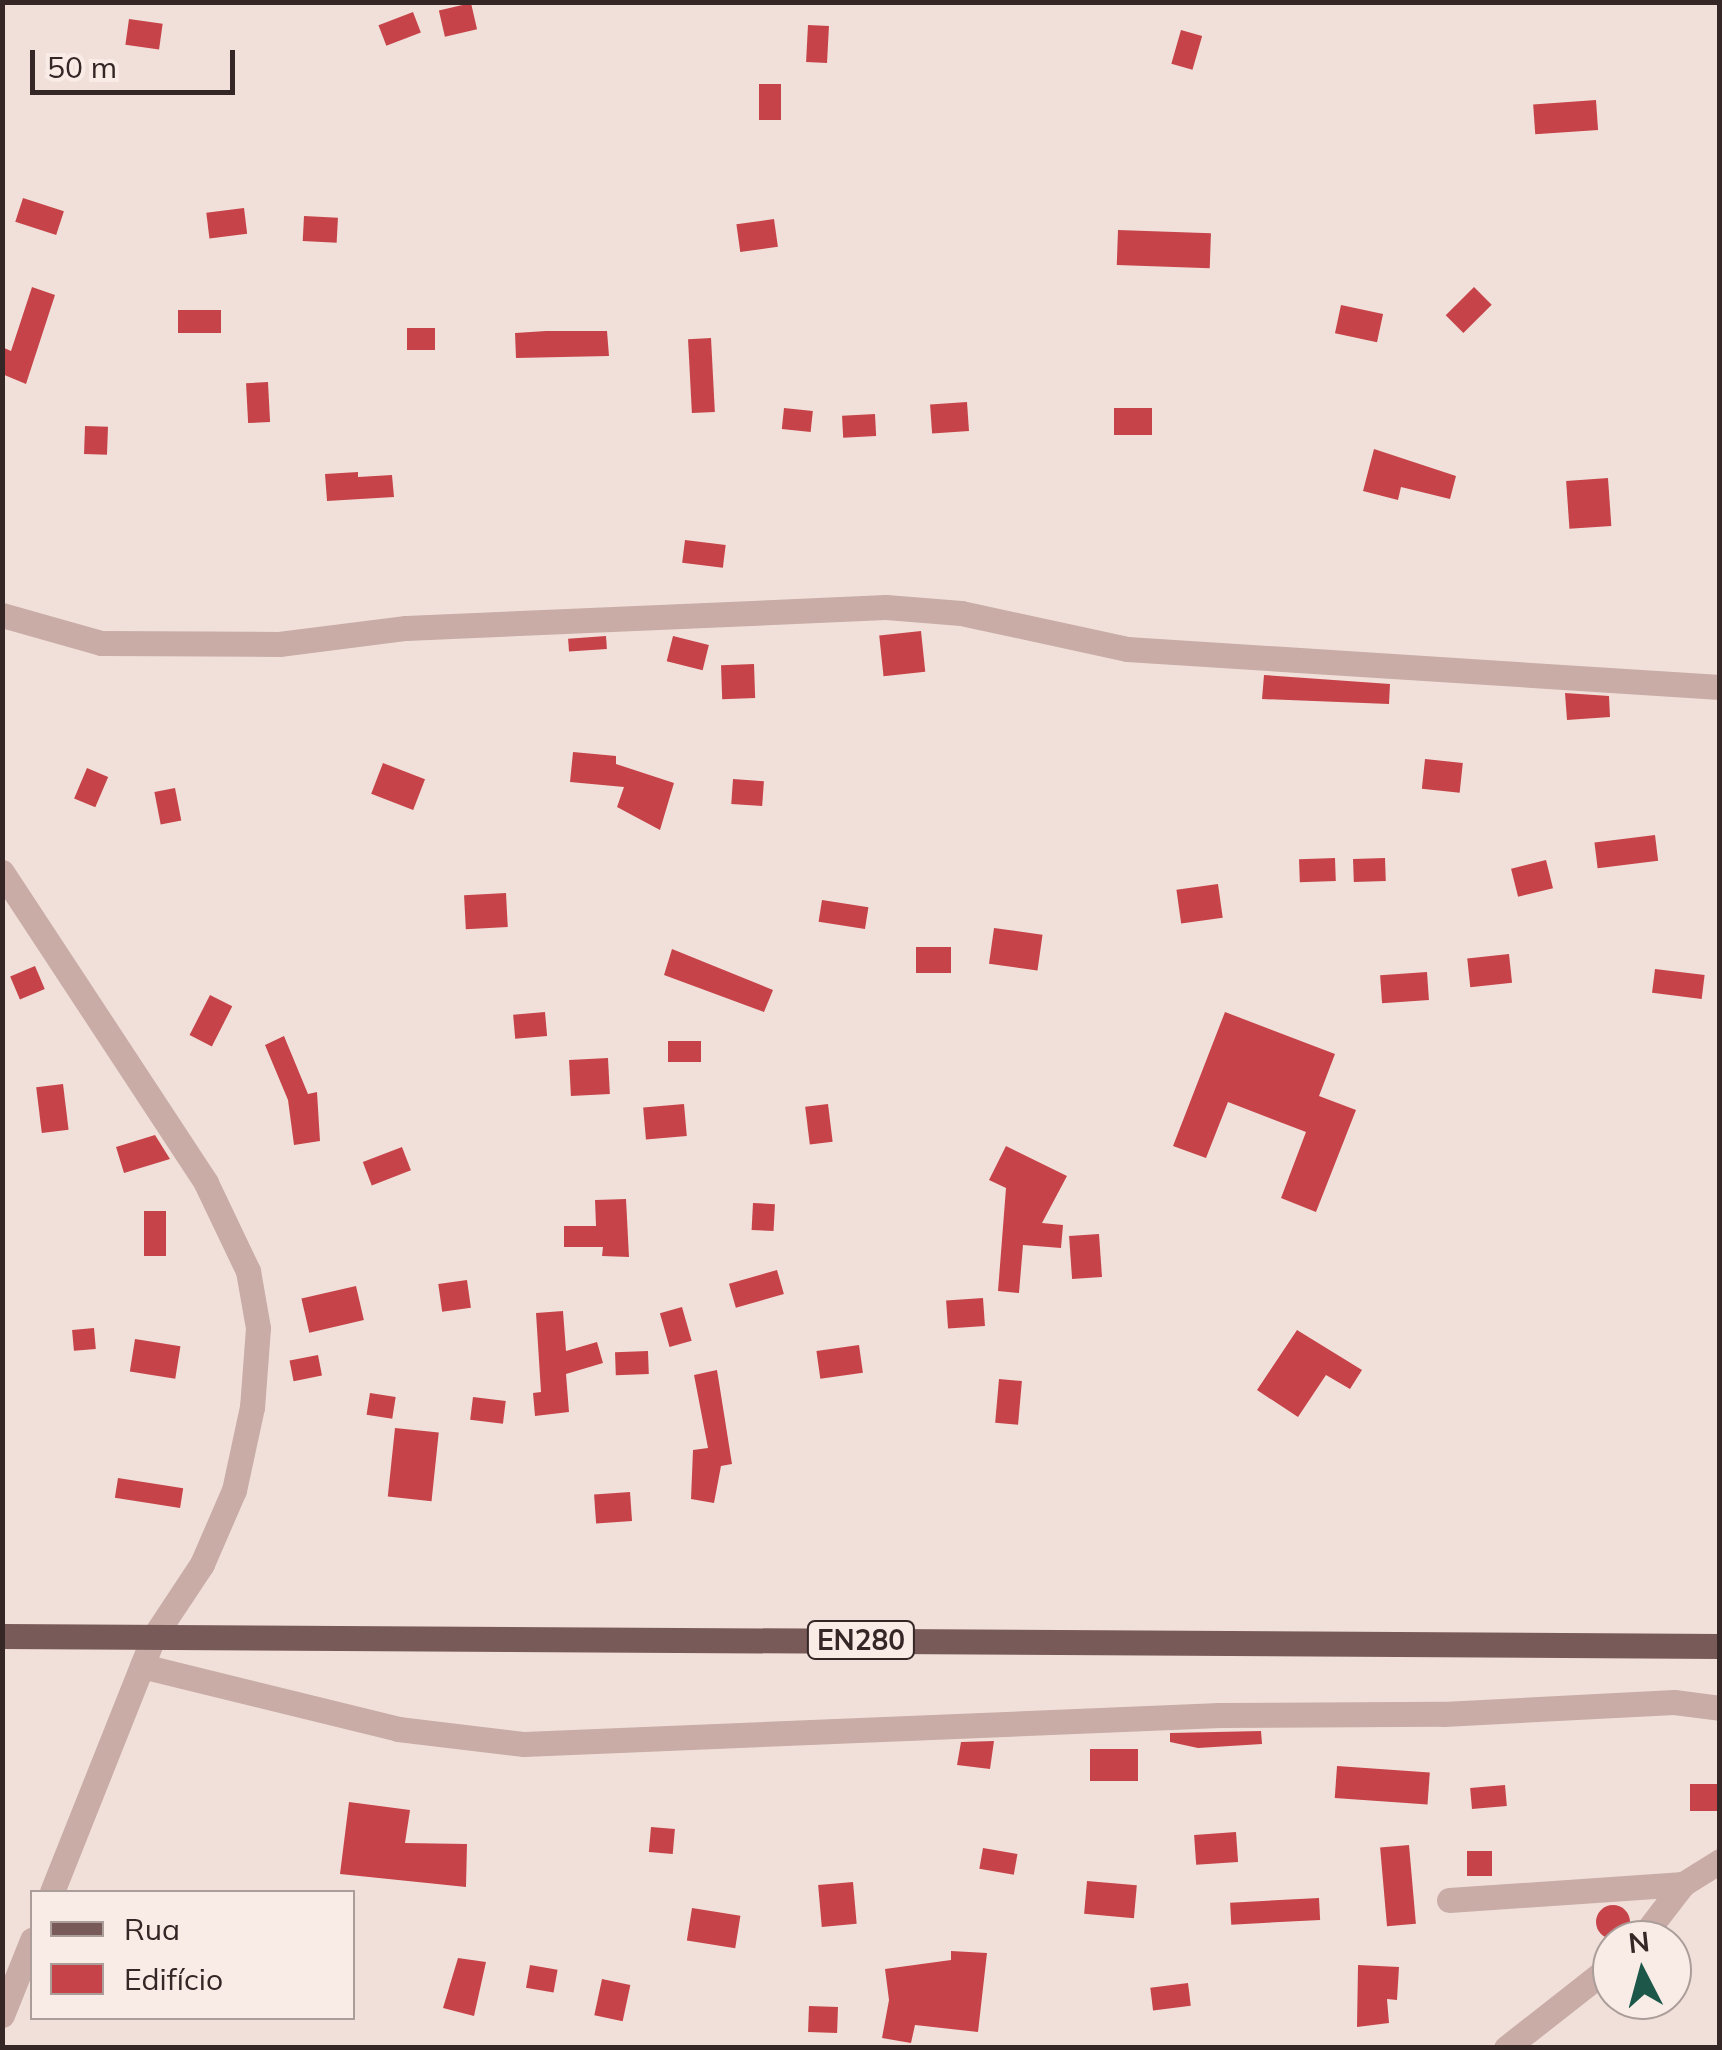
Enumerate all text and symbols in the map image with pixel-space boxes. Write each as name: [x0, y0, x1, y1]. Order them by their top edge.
scale bar: [35, 30, 240, 92]
text: 50 m: [47, 48, 117, 86]
road number: EN280: [806, 1617, 916, 1663]
legend: [30, 1890, 355, 2020]
text: Rua: [124, 1910, 180, 1948]
north arrow: [1592, 1920, 1692, 2020]
text: N: [1627, 1923, 1651, 1960]
text: Edifício: [124, 1960, 223, 1998]

